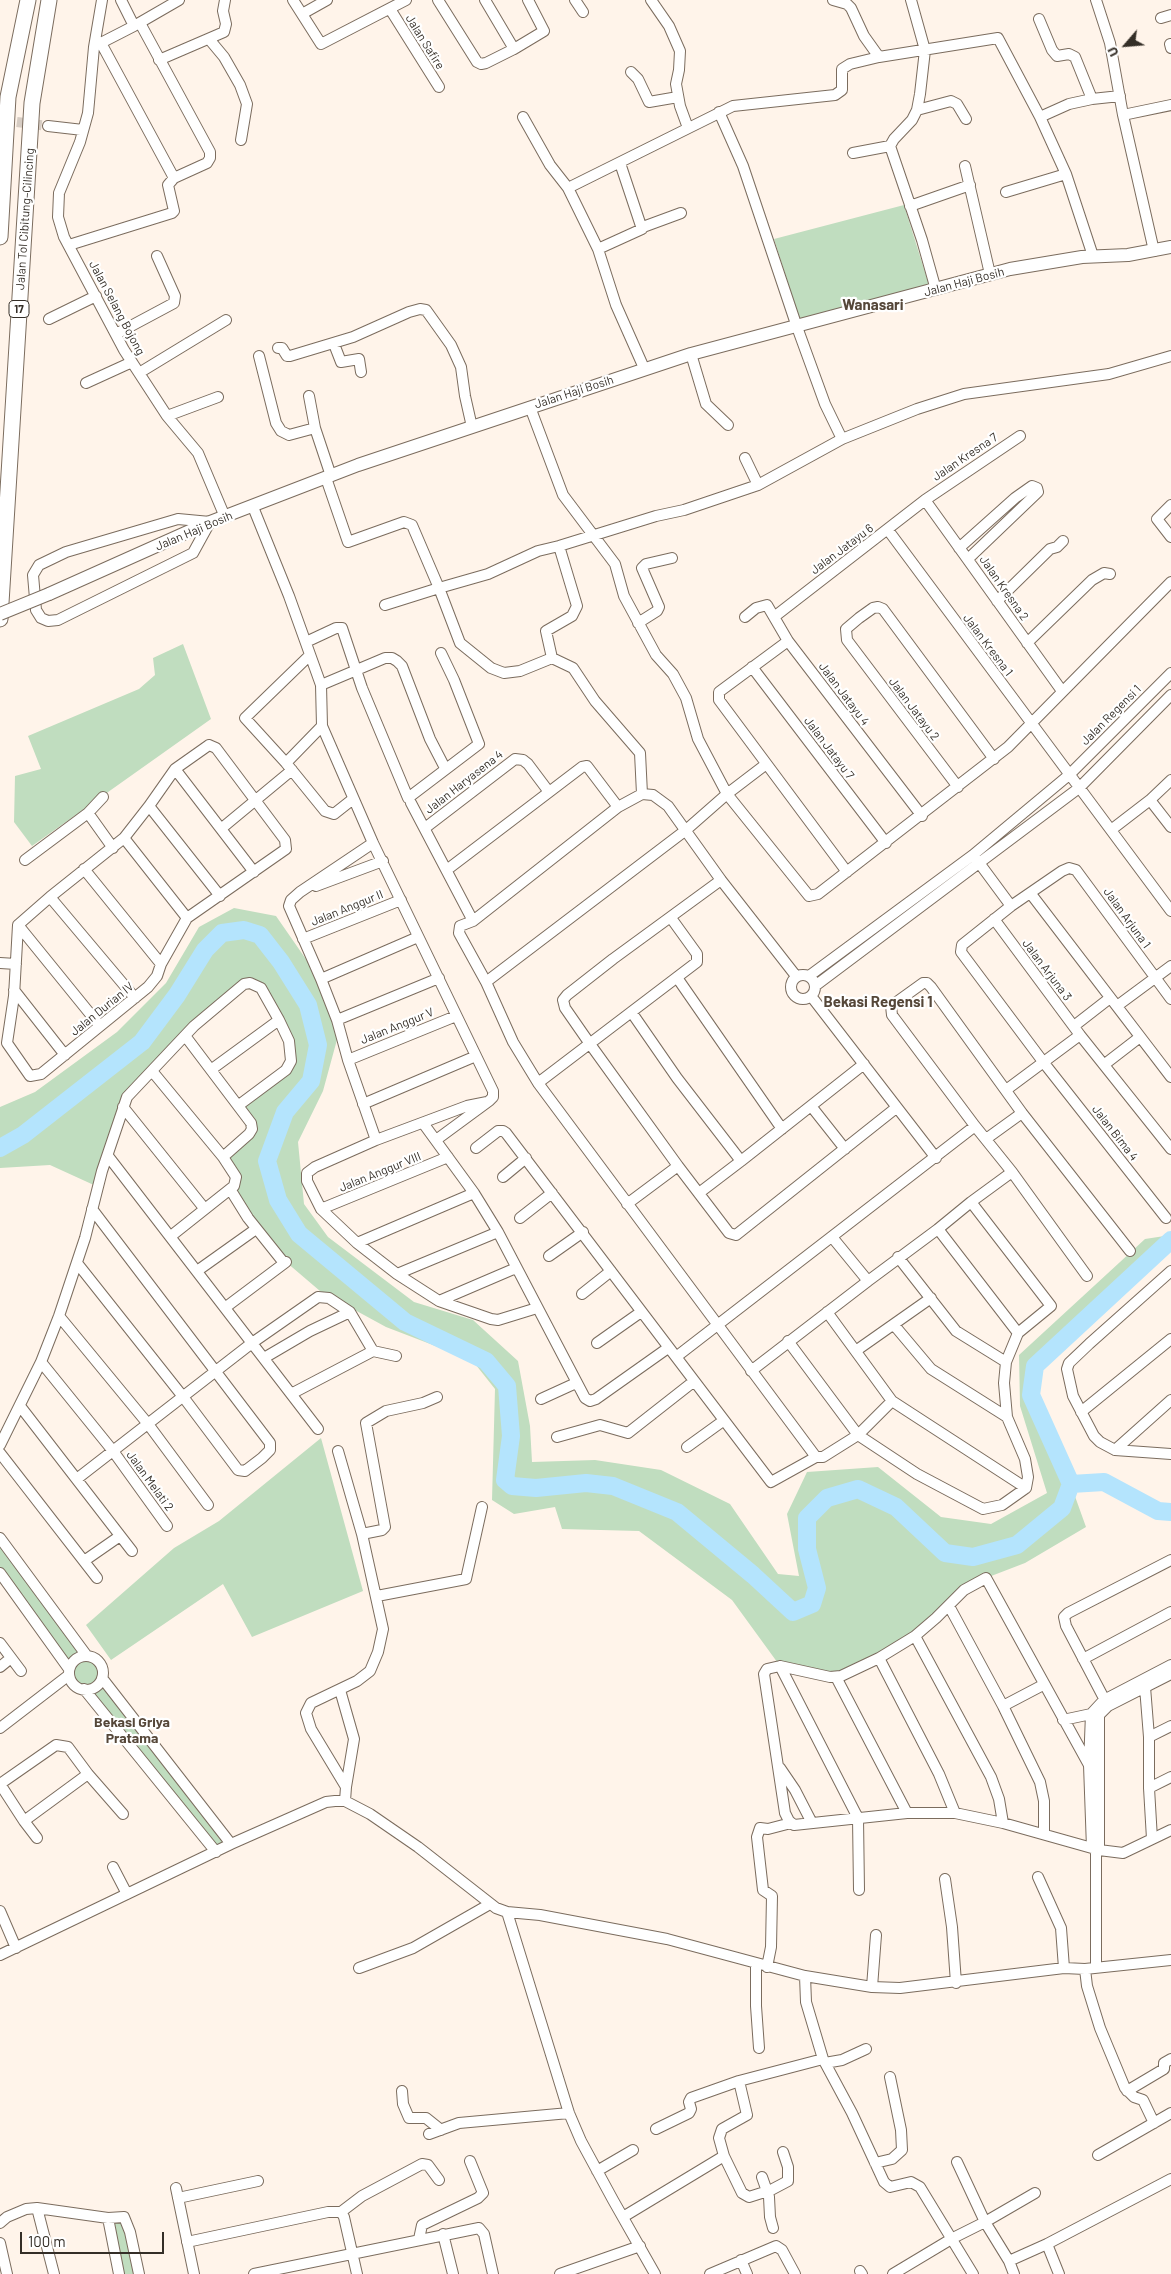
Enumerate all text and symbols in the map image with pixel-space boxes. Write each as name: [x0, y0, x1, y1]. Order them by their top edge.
street label: Jalan Safire: [402, 12, 448, 72]
north arrow: [1101, 20, 1151, 70]
text: U: [1103, 44, 1122, 60]
street label: Jalan Tol Cibitung–Cilincing: [13, 148, 37, 290]
street label: Jalan Selang Bojong: [86, 258, 148, 358]
street label: Jalan Haji Bosih: [922, 264, 1006, 300]
district label: Wanasari: [842, 296, 904, 314]
road number: 17: [9, 300, 29, 318]
street label: Jalan Haji Bosih: [533, 372, 615, 412]
street label: Jalan Kresna 7: [930, 430, 1000, 484]
street label: Jalan Haji Bosih: [153, 508, 235, 554]
street label: Jalan Jatayu 6: [808, 521, 876, 577]
street label: Jalan Kresna 2: [976, 553, 1032, 623]
street label: Jalan Kresna 1: [960, 611, 1016, 679]
street label: Jalan Jatayu 4: [816, 660, 872, 728]
street label: Jalan Jatayu 2: [886, 675, 942, 743]
street label: Jalan Regensi 1: [1078, 682, 1144, 748]
street label: Jalan Jatayu 7: [801, 714, 857, 782]
street label: Jalan Haryasena 4: [422, 747, 506, 817]
street label: Jalan Arjuna 1: [1100, 885, 1154, 951]
street label: Jalan Anggur II: [309, 887, 385, 929]
street label: Jalan Arjuna 3: [1019, 937, 1075, 1003]
street label: Jalan Durian IV: [68, 979, 136, 1039]
district label: Bekasi Regensi 1: [823, 993, 933, 1011]
street label: Jalan Anggur V: [358, 1005, 436, 1047]
street label: Jalan Bima 4: [1089, 1102, 1141, 1164]
street label: Jalan Anggur VIII: [337, 1149, 423, 1195]
street label: Jalan Melati 2: [123, 1448, 177, 1514]
district label: Bekasi Griya Pratama: [94, 1714, 170, 1746]
scale bar: [22, 2222, 166, 2254]
text: 100 m: [28, 2232, 66, 2250]

